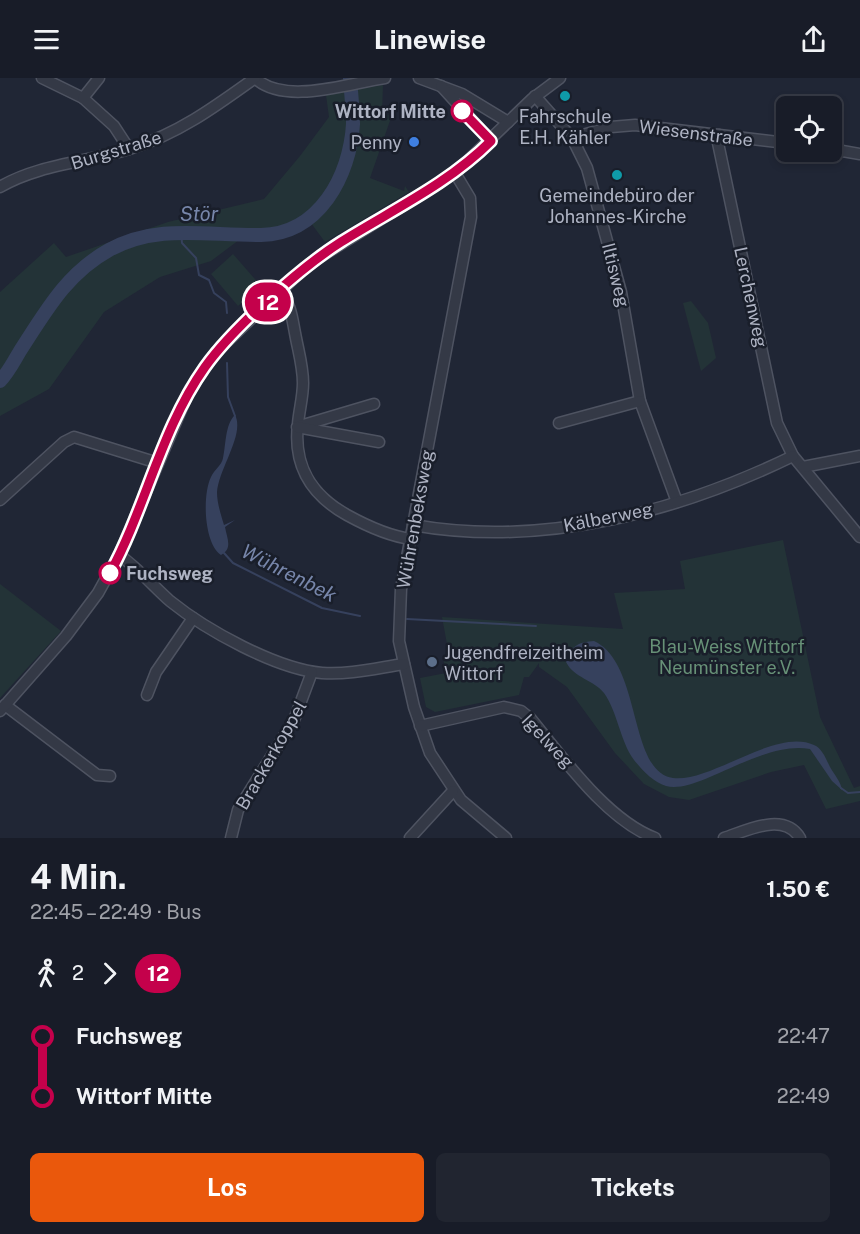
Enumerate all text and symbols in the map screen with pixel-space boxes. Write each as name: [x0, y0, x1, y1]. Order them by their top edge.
icon: menu: [30, 23, 63, 56]
text: Linewise: [374, 23, 486, 55]
icon: share: [797, 23, 830, 56]
marker: Fahrschule E.H. Kähler: [558, 89, 572, 103]
map controls: [776, 96, 842, 162]
button: locate: [776, 96, 842, 162]
marker: Wittorf Mitte: [451, 100, 473, 122]
place label: Wittorf Mitte: [335, 101, 446, 122]
place label: Fahrschule E.H. Kähler: [519, 106, 611, 148]
street label: Wiesenstraße: [638, 116, 754, 150]
street label: Burgstraße: [68, 126, 164, 174]
place label: Penny: [350, 132, 402, 153]
marker: Penny: [407, 135, 421, 149]
marker: Gemeindebüro der Johannes-Kirche: [610, 168, 624, 182]
place label: Gemeindebüro der Johannes-Kirche: [539, 185, 695, 227]
water label: Stör: [180, 202, 219, 226]
street label: Iltisweg: [598, 241, 634, 309]
street label: Lerchenweg: [730, 245, 772, 349]
line badge: 12: [241, 282, 295, 322]
text: 12: [257, 290, 279, 315]
street label: Wührenbeksweg: [392, 448, 438, 590]
street label: Kälberweg: [561, 498, 655, 536]
water label: Wührenbek: [237, 539, 341, 607]
marker: Fuchsweg: [99, 562, 121, 584]
place label: Fuchsweg: [126, 563, 213, 584]
park label: Blau-Weiss Wittorf Neumünster e.V.: [649, 636, 805, 678]
place label: Jugendfreizeitheim Wittorf: [444, 642, 603, 684]
marker: Jugendfreizeitheim Wittorf: [425, 655, 439, 669]
street label: Brackerkoppel: [231, 697, 311, 813]
street label: Igelweg: [518, 710, 578, 772]
text: 4 Min.: [30, 858, 127, 896]
text: 1.50 €: [766, 876, 830, 902]
text: 22:45 – 22:49 · Bus: [30, 900, 201, 924]
icon: walk: [30, 957, 63, 990]
icon: forward: [93, 957, 126, 990]
text: 2: [72, 961, 84, 985]
text: 12: [147, 961, 169, 986]
text: Fuchsweg: [76, 1023, 182, 1049]
text: 22:47: [777, 1024, 830, 1048]
text: Wittorf Mitte: [76, 1083, 212, 1109]
text: 22:49: [777, 1084, 830, 1108]
button: Los: [30, 1153, 424, 1222]
button: Tickets: [436, 1153, 830, 1222]

